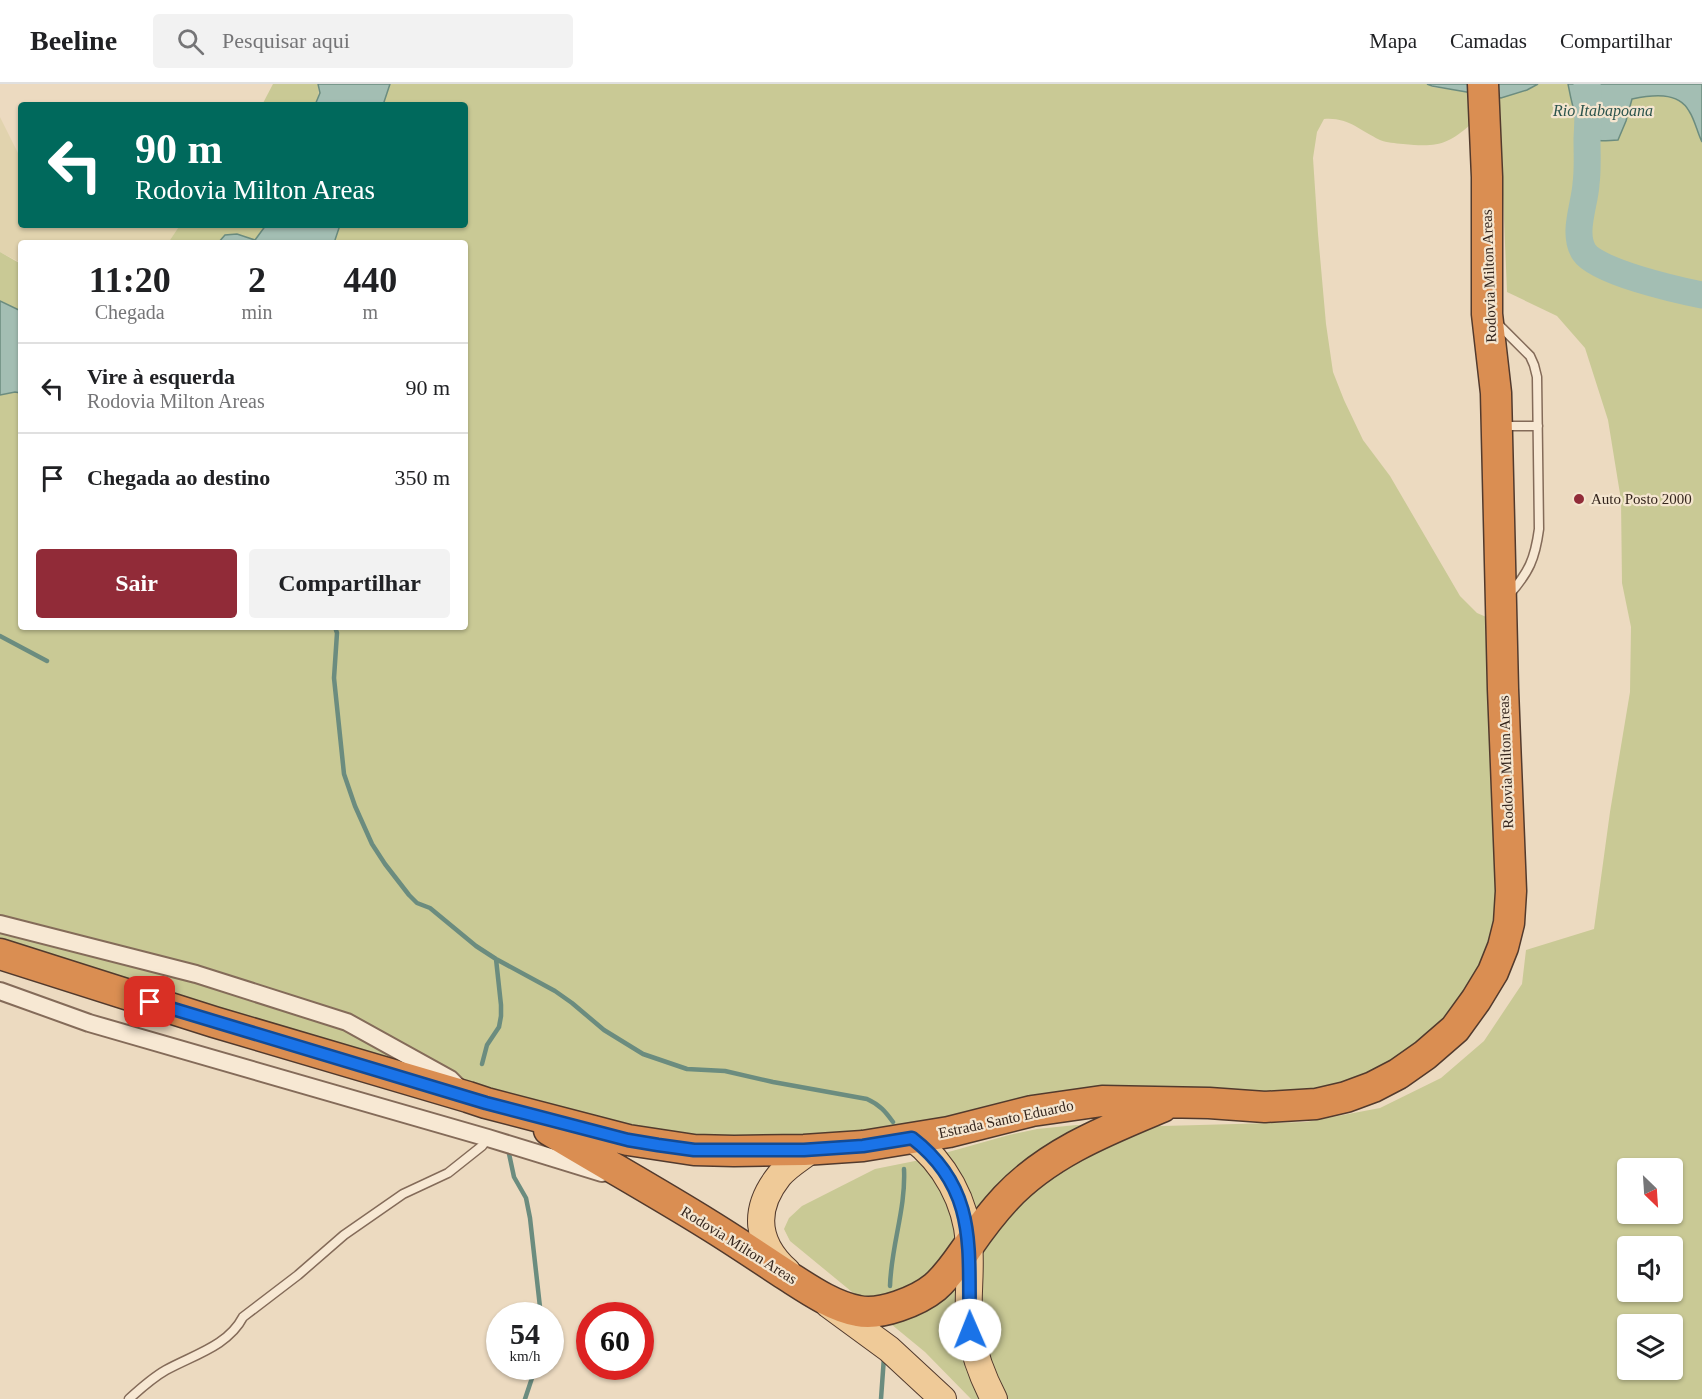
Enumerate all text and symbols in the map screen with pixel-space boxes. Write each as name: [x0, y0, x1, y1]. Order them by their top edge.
search box: [153, 14, 573, 68]
text: Beeline: [30, 25, 117, 56]
icon: search: [174, 25, 207, 58]
text: Pesquisar aqui: [222, 28, 350, 53]
text: Mapa: [1369, 29, 1417, 53]
text: Camadas: [1450, 29, 1527, 53]
text: Compartilhar: [1560, 29, 1672, 53]
water label: Rio Itabapoana: [1552, 102, 1653, 120]
icon: left: [36, 126, 114, 204]
text: 90 m: [135, 126, 223, 172]
text: Rodovia Milton Areas: [135, 175, 375, 205]
street label: Rodovia Milton Areas: [1479, 209, 1499, 343]
text: 11:20: [89, 260, 171, 300]
text: 2: [248, 260, 266, 300]
text: 440: [343, 260, 397, 300]
text: Chegada: [95, 301, 165, 323]
text: min: [241, 301, 273, 323]
text: m: [362, 301, 378, 323]
text: Vire à esquerda: [87, 364, 235, 389]
icon: left: [36, 372, 69, 405]
text: 90 m: [405, 375, 450, 400]
text: Rodovia Milton Areas: [87, 390, 265, 412]
icon: arrive: [36, 462, 69, 495]
text: Chegada ao destino: [87, 465, 270, 490]
text: 350 m: [394, 465, 450, 490]
place label: Auto Posto 2000: [1591, 491, 1692, 507]
marker: Auto Posto 2000: [1572, 492, 1586, 506]
button: Sair: [36, 549, 237, 618]
button: Compartilhar: [249, 549, 450, 618]
street label: Rodovia Milton Areas: [1496, 695, 1516, 829]
pin: [124, 976, 175, 1027]
icon: arrive: [133, 985, 166, 1018]
street label: Estrada Santo Eduardo: [937, 1097, 1075, 1141]
north arrow: [1617, 1158, 1683, 1224]
map controls: [1617, 1158, 1683, 1380]
street label: Rodovia Milton Areas: [678, 1203, 800, 1287]
button: sound: [1617, 1236, 1683, 1302]
position arrow: [938, 1298, 1002, 1362]
speed limit sign: 60: [576, 1302, 654, 1380]
button: layers: [1617, 1314, 1683, 1380]
text: 54: [510, 1317, 540, 1350]
text: km/h: [510, 1348, 540, 1364]

